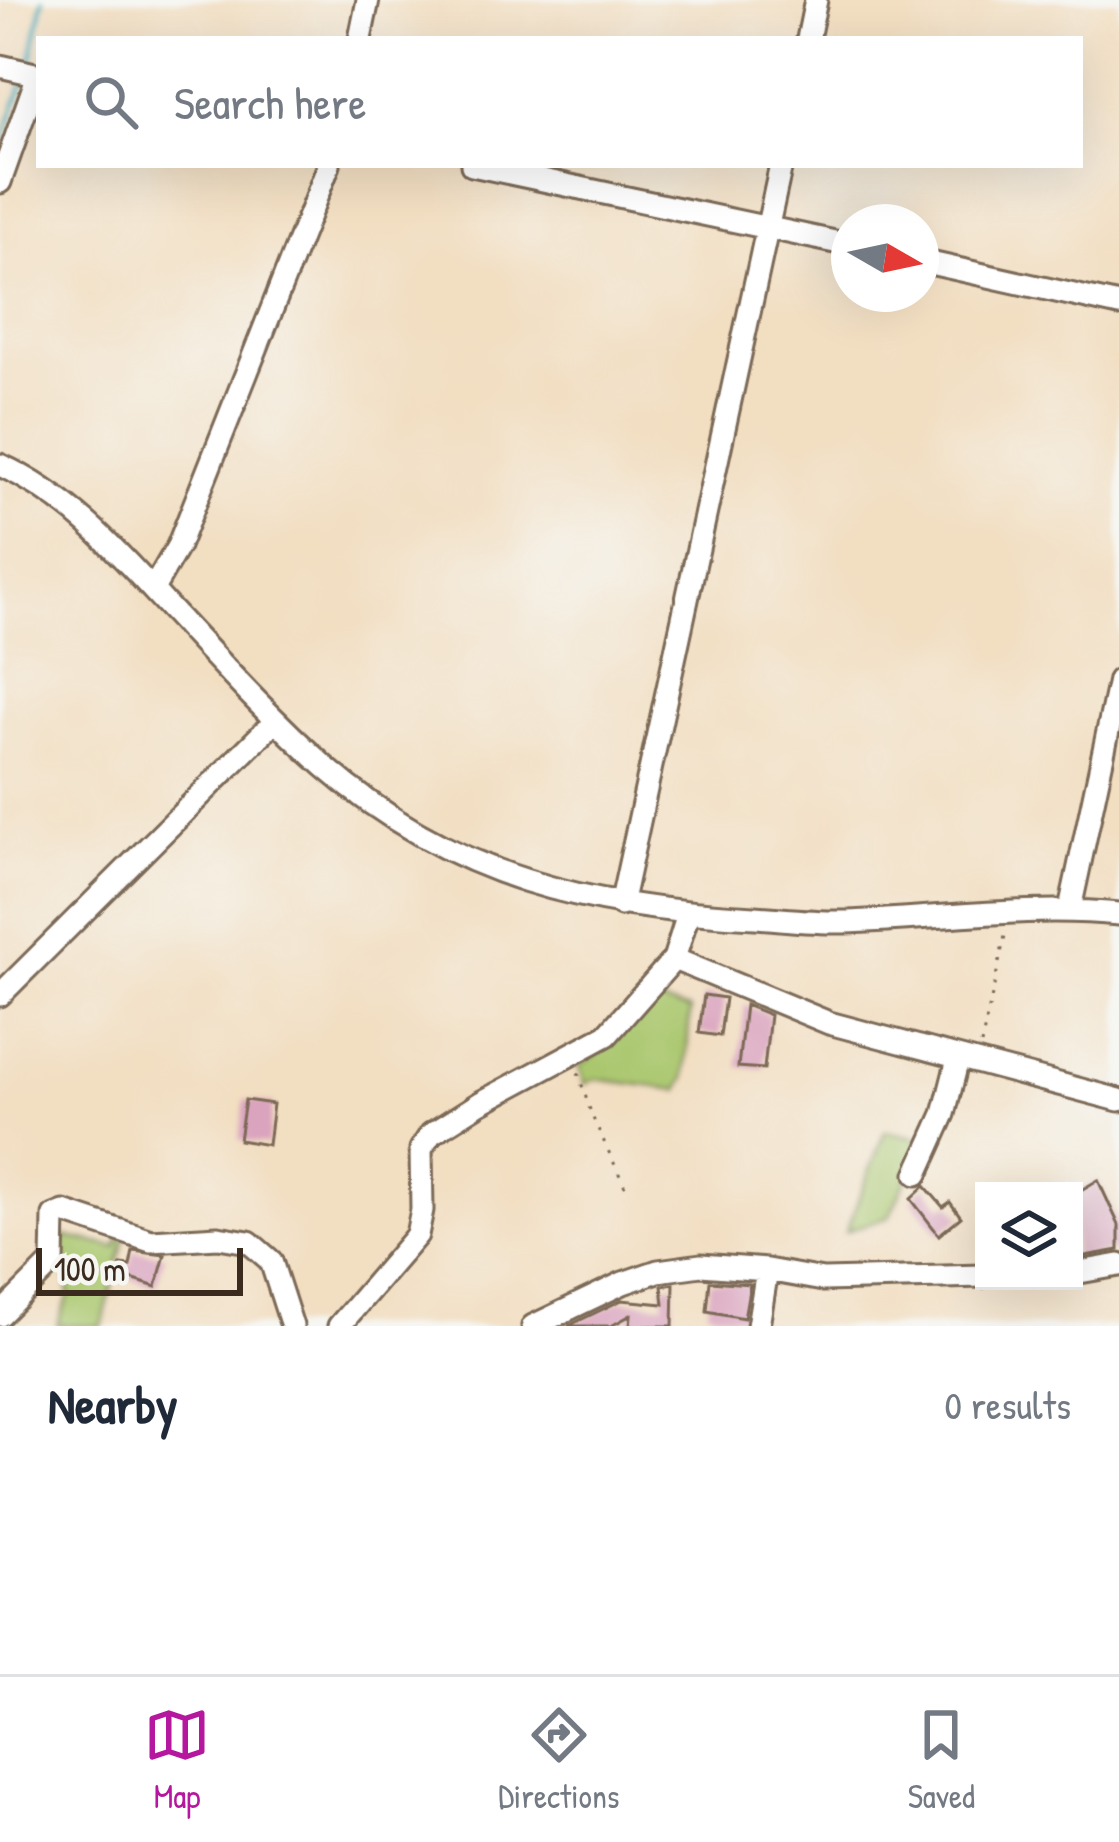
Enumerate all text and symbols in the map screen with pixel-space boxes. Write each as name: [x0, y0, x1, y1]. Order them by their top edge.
search box: [36, 36, 1083, 168]
icon: search: [78, 69, 144, 135]
text: Search here: [174, 72, 366, 133]
north arrow: [831, 204, 939, 312]
map controls: [975, 1182, 1083, 1290]
button: layers: [975, 1182, 1083, 1290]
scale bar: [36, 1242, 243, 1295]
text: 100 m: [54, 1247, 126, 1291]
text: Nearby: [48, 1370, 178, 1439]
text: 0 results: [945, 1378, 1071, 1431]
tab: Map: [144, 1702, 210, 1818]
tab: Directions: [498, 1702, 620, 1818]
tab: Saved: [908, 1702, 975, 1818]

